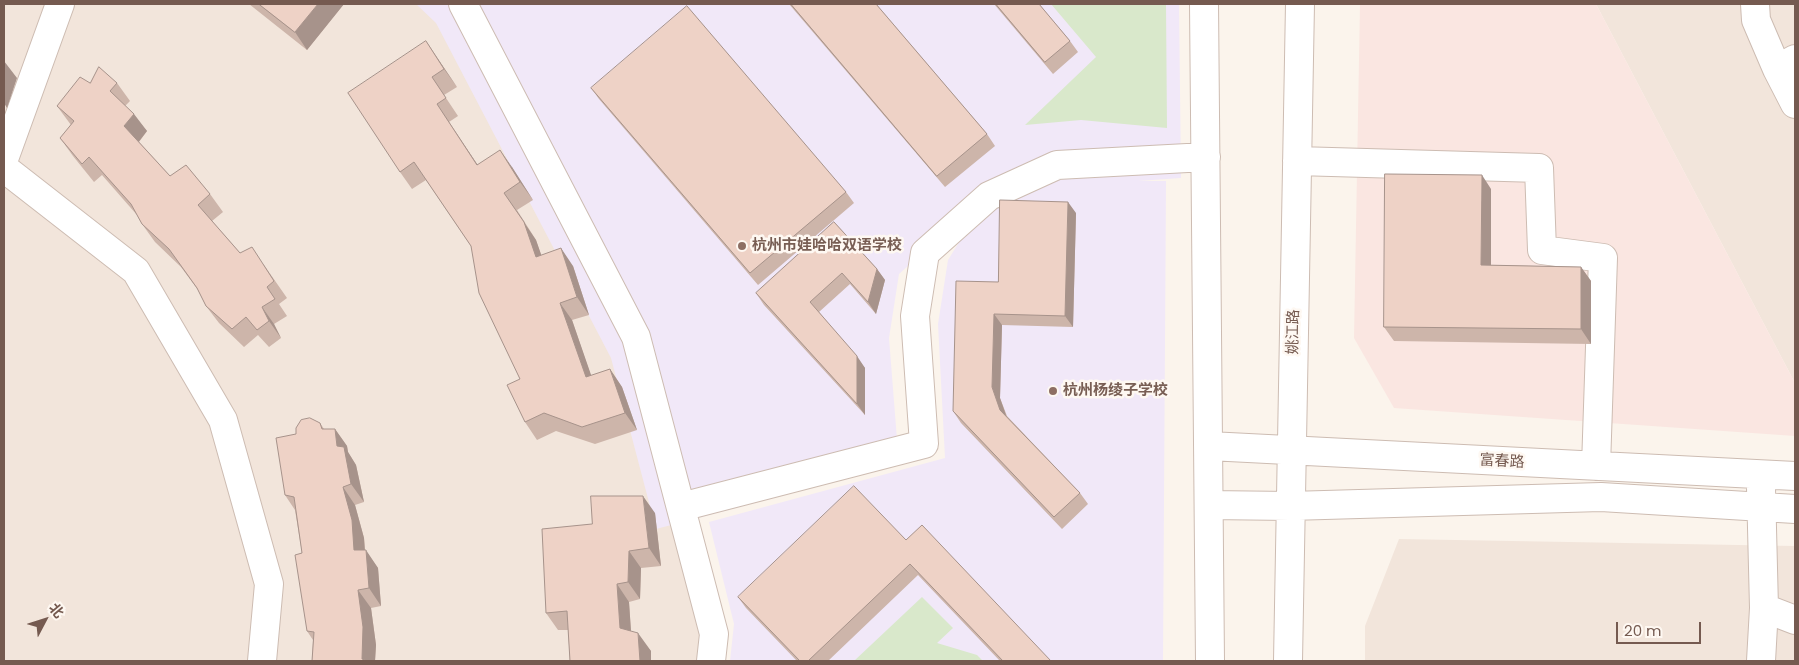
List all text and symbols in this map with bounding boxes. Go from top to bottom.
place label: 杭州市娃哈哈双语学校 [752,237,902,255]
marker: 杭州市娃哈哈双语学校 [736,240,748,252]
street label: 姚江路 [1285,309,1303,355]
place label: 杭州杨绫子学校 [1063,382,1168,400]
marker: 杭州杨绫子学校 [1047,385,1059,397]
street label: 富春路 [1479,452,1525,472]
north arrow [20,595,70,645]
text: 北 [44,599,69,622]
scale bar [1619,612,1704,644]
text: 20 m [1624,620,1662,641]

